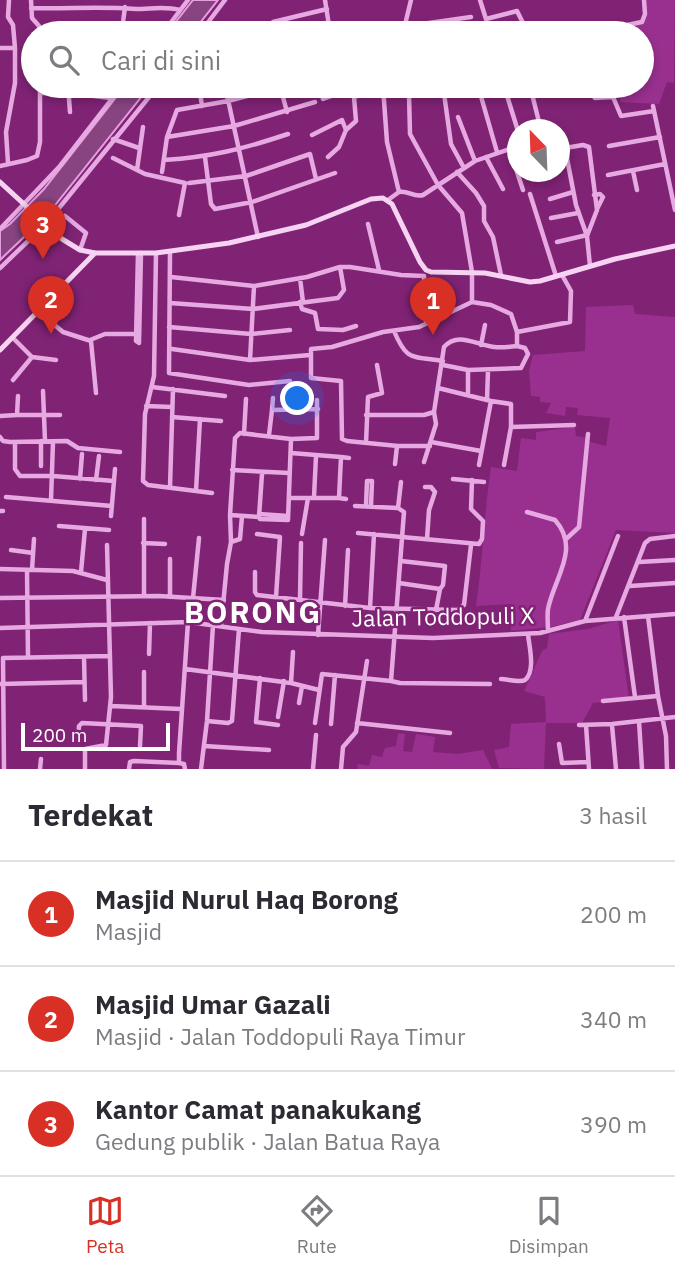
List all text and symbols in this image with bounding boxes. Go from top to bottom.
search box [21,21,654,98]
icon: search [45,41,83,79]
text: Cari di sini [101,43,221,77]
north arrow [507,119,570,182]
pin: 3 [20,201,66,259]
pin: 2 [28,276,74,334]
pin: 1 [410,277,456,335]
your location [280,381,314,415]
district label: BORONG [184,592,322,631]
street label: Jalan Toddopuli X [351,599,535,633]
scale bar [21,720,170,752]
text: 200 m [32,723,87,747]
text: Terdekat [28,795,153,834]
text: 3 hasil [579,800,647,830]
text: Masjid Nurul Haq Borong [95,882,398,916]
text: 1 [44,899,58,929]
text: 200 m [580,899,647,929]
text: Masjid [95,916,162,946]
text: Masjid Umar Gazali [95,987,331,1021]
text: 2 [44,1004,58,1034]
text: 340 m [580,1004,647,1034]
text: Masjid · Jalan Toddopuli Raya Timur [95,1021,465,1051]
text: Kantor Camat panakukang [95,1092,421,1126]
text: 3 [44,1109,58,1139]
text: 390 m [580,1109,647,1139]
text: Gedung publik · Jalan Batua Raya [95,1126,440,1156]
tab: Peta [86,1192,124,1258]
tab: Rute [297,1192,337,1258]
tab: Disimpan [509,1192,589,1258]

